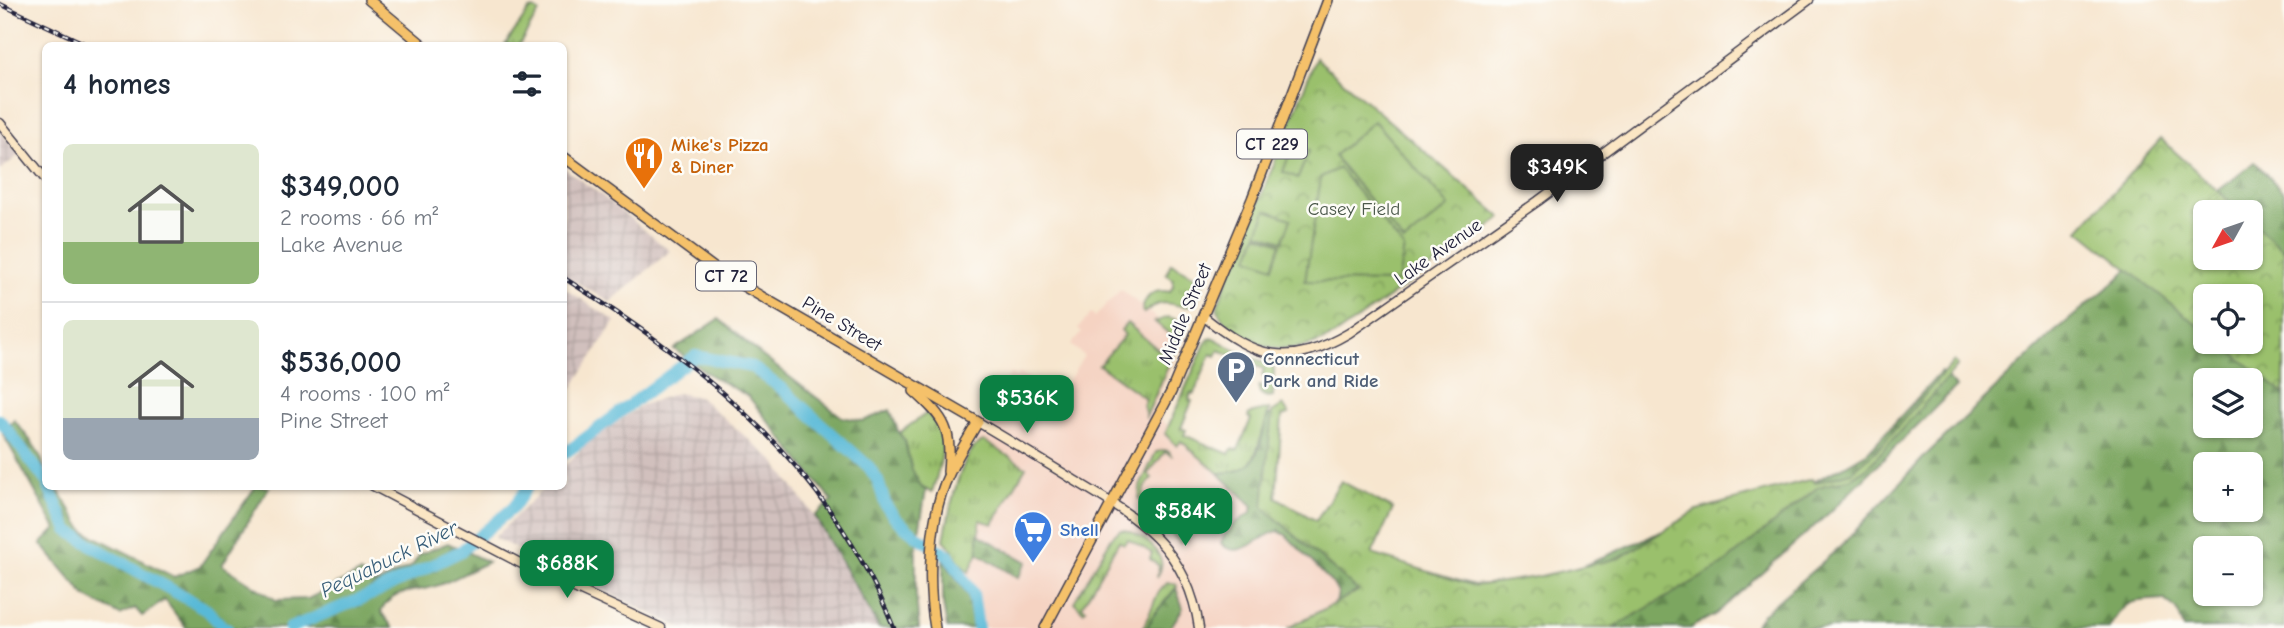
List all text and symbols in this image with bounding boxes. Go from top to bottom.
icon: filters [508,65,546,103]
text: 4 homes [63,67,170,102]
road number: CT 229 [1237,130,1307,159]
place label: Mike's Pizza & Diner [671,134,769,178]
restaurant icon: Mike's Pizza & Diner [623,135,665,190]
pin: $349K [1508,144,1606,204]
text: $349K [1527,153,1587,180]
text: $349,000 [280,169,400,204]
icon: home [119,172,203,256]
park label: Casey Field [1308,198,1400,220]
north arrow [2193,200,2263,270]
map controls [2193,200,2263,606]
text: 2 rooms · 66 m² [280,204,438,231]
street label: Lake Avenue [1390,214,1486,290]
text: Lake Avenue [280,231,403,258]
street label: Middle Street [1154,259,1216,368]
road number: CT 72 [696,262,756,290]
button: locate [2193,284,2263,354]
street label: Pine Street [798,292,886,357]
text: $536,000 [280,345,402,380]
icon: home [119,348,203,432]
place label: Connecticut Park and Ride [1263,348,1378,392]
parking icon: Connecticut Park and Ride [1215,349,1257,404]
button: layers [2193,368,2263,438]
pin: $536K [978,376,1076,435]
text: 4 rooms · 100 m² [280,380,449,407]
text: $536K [996,384,1058,411]
text: Pine Street [280,407,388,434]
button: + [2193,452,2263,522]
pin: $584K [1136,489,1234,548]
text: $584K [1154,497,1216,524]
supermarket icon: Shell [1012,509,1054,564]
water label: Pequabuck River [317,515,463,603]
place label: Shell [1060,519,1099,541]
button: − [2193,536,2263,606]
pin: $688K [518,540,616,600]
text: $688K [536,549,598,576]

